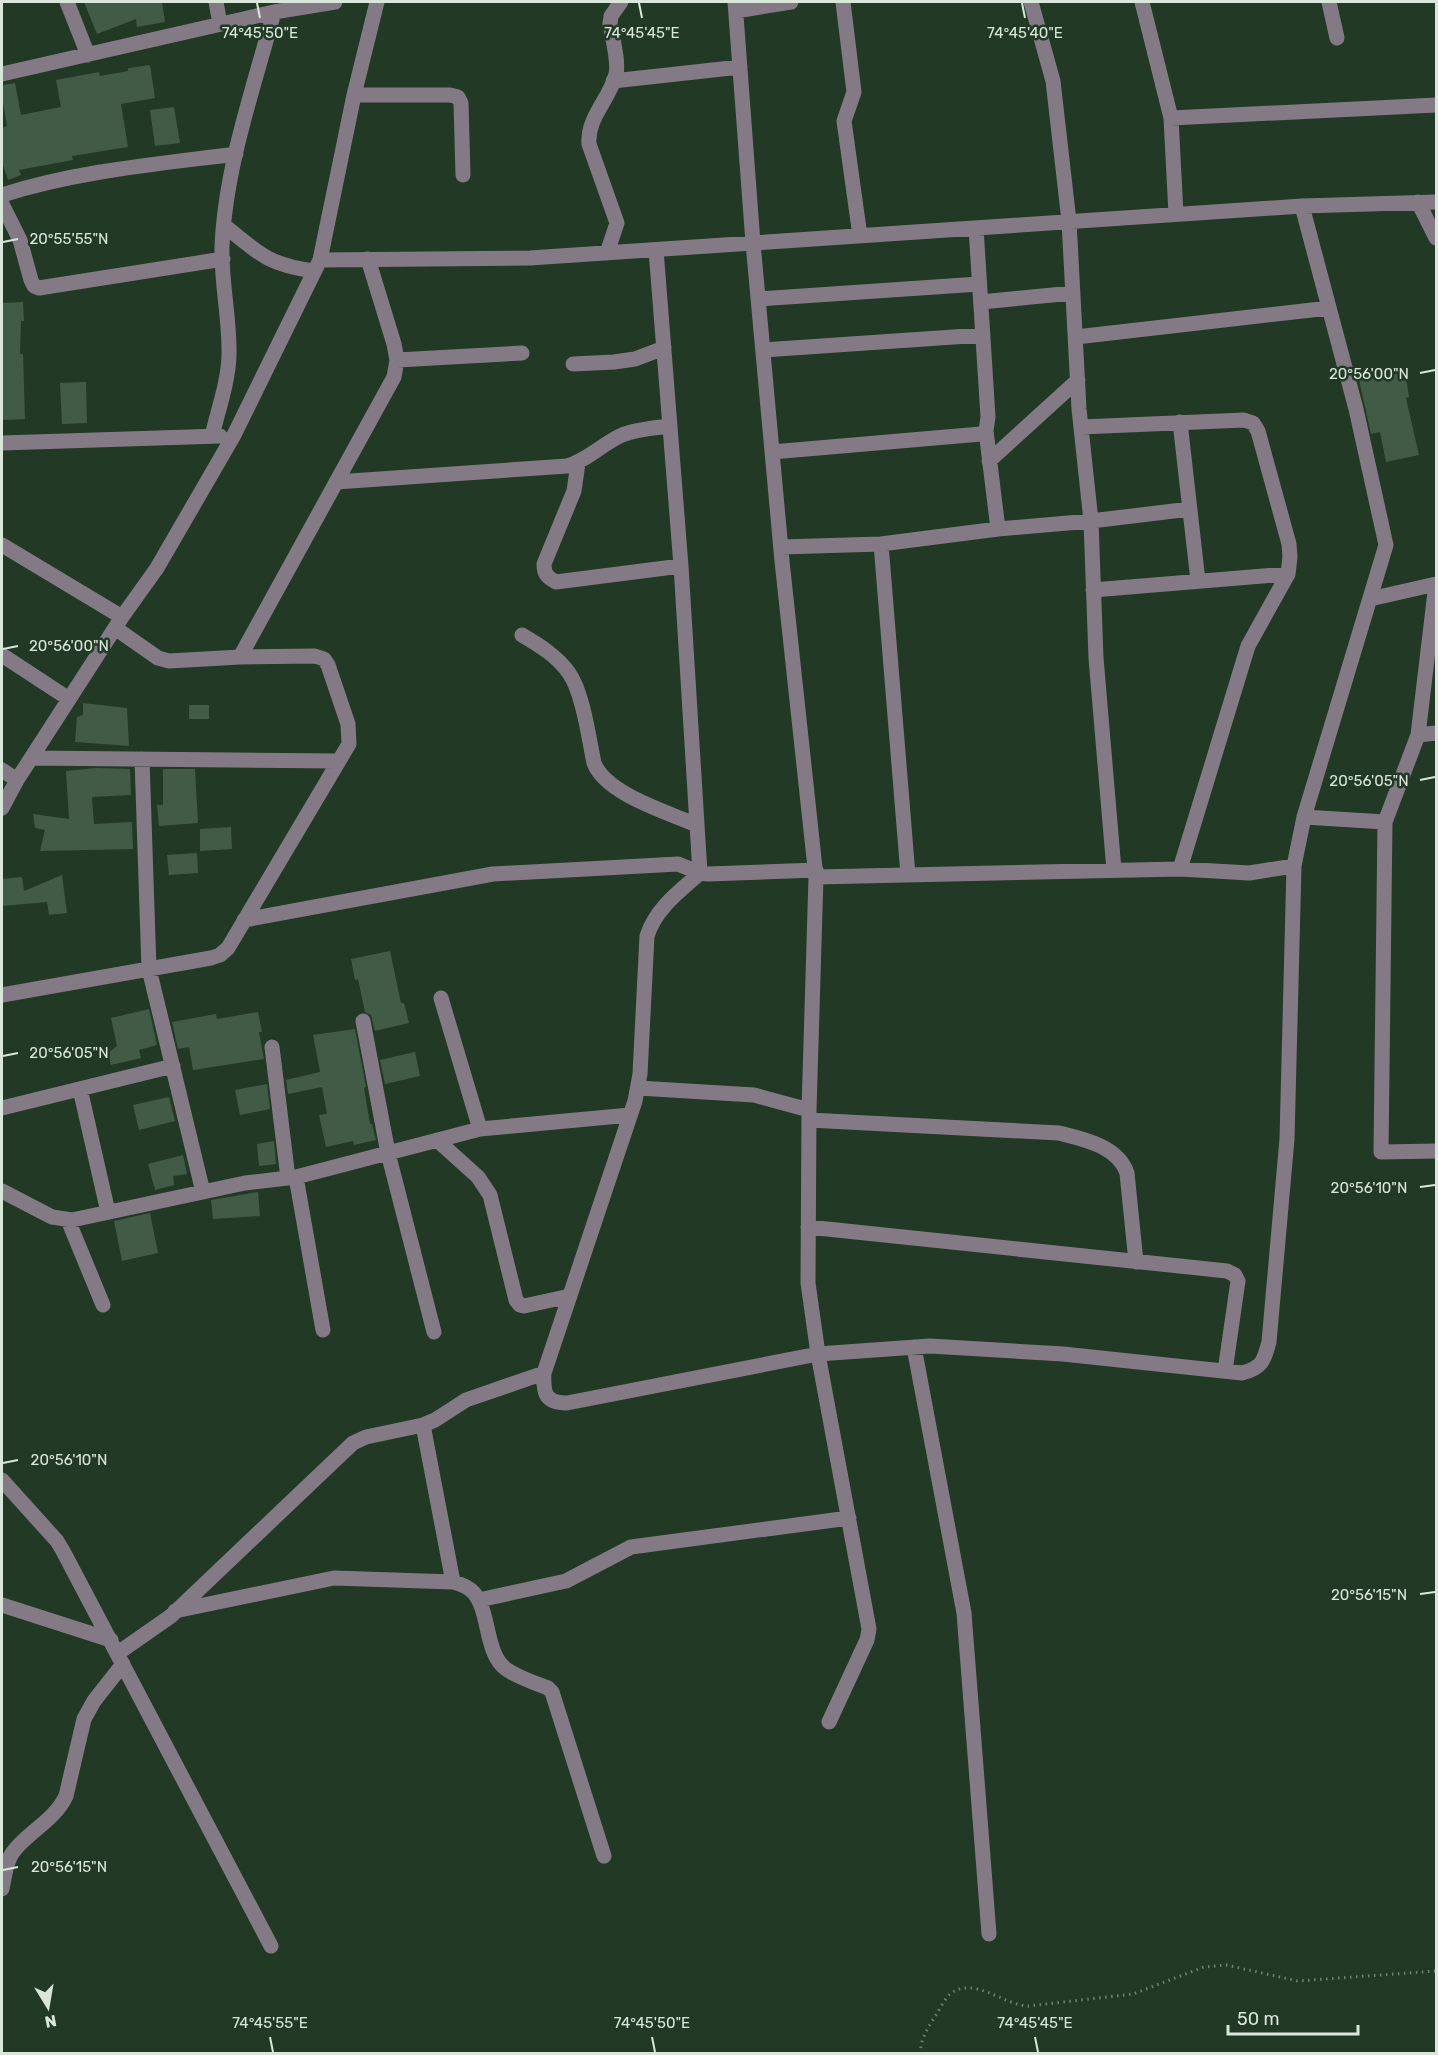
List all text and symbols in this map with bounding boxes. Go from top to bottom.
text: 74°45'50"E [222,24,298,42]
text: 74°45'45"E [604,24,680,42]
text: 74°45'40"E [987,24,1063,42]
text: 20°55'55"N [29,230,109,248]
text: 20°56'00"N [1329,365,1409,383]
text: 20°56'00"N [29,637,109,655]
text: 20°56'05"N [1329,772,1409,790]
text: 20°56'05"N [29,1044,109,1062]
text: 20°56'10"N [1331,1179,1407,1197]
text: 20°56'10"N [31,1451,107,1469]
text: 20°56'15"N [1331,1586,1407,1604]
text: 20°56'15"N [31,1858,107,1876]
north arrow [18,1977,78,2037]
scale bar [1228,1998,1358,2036]
text: 50 m [1237,2008,1280,2030]
text: N [43,2011,58,2032]
text: 74°45'55"E [232,2014,308,2032]
text: 74°45'50"E [614,2014,690,2032]
text: 74°45'45"E [997,2014,1073,2032]

